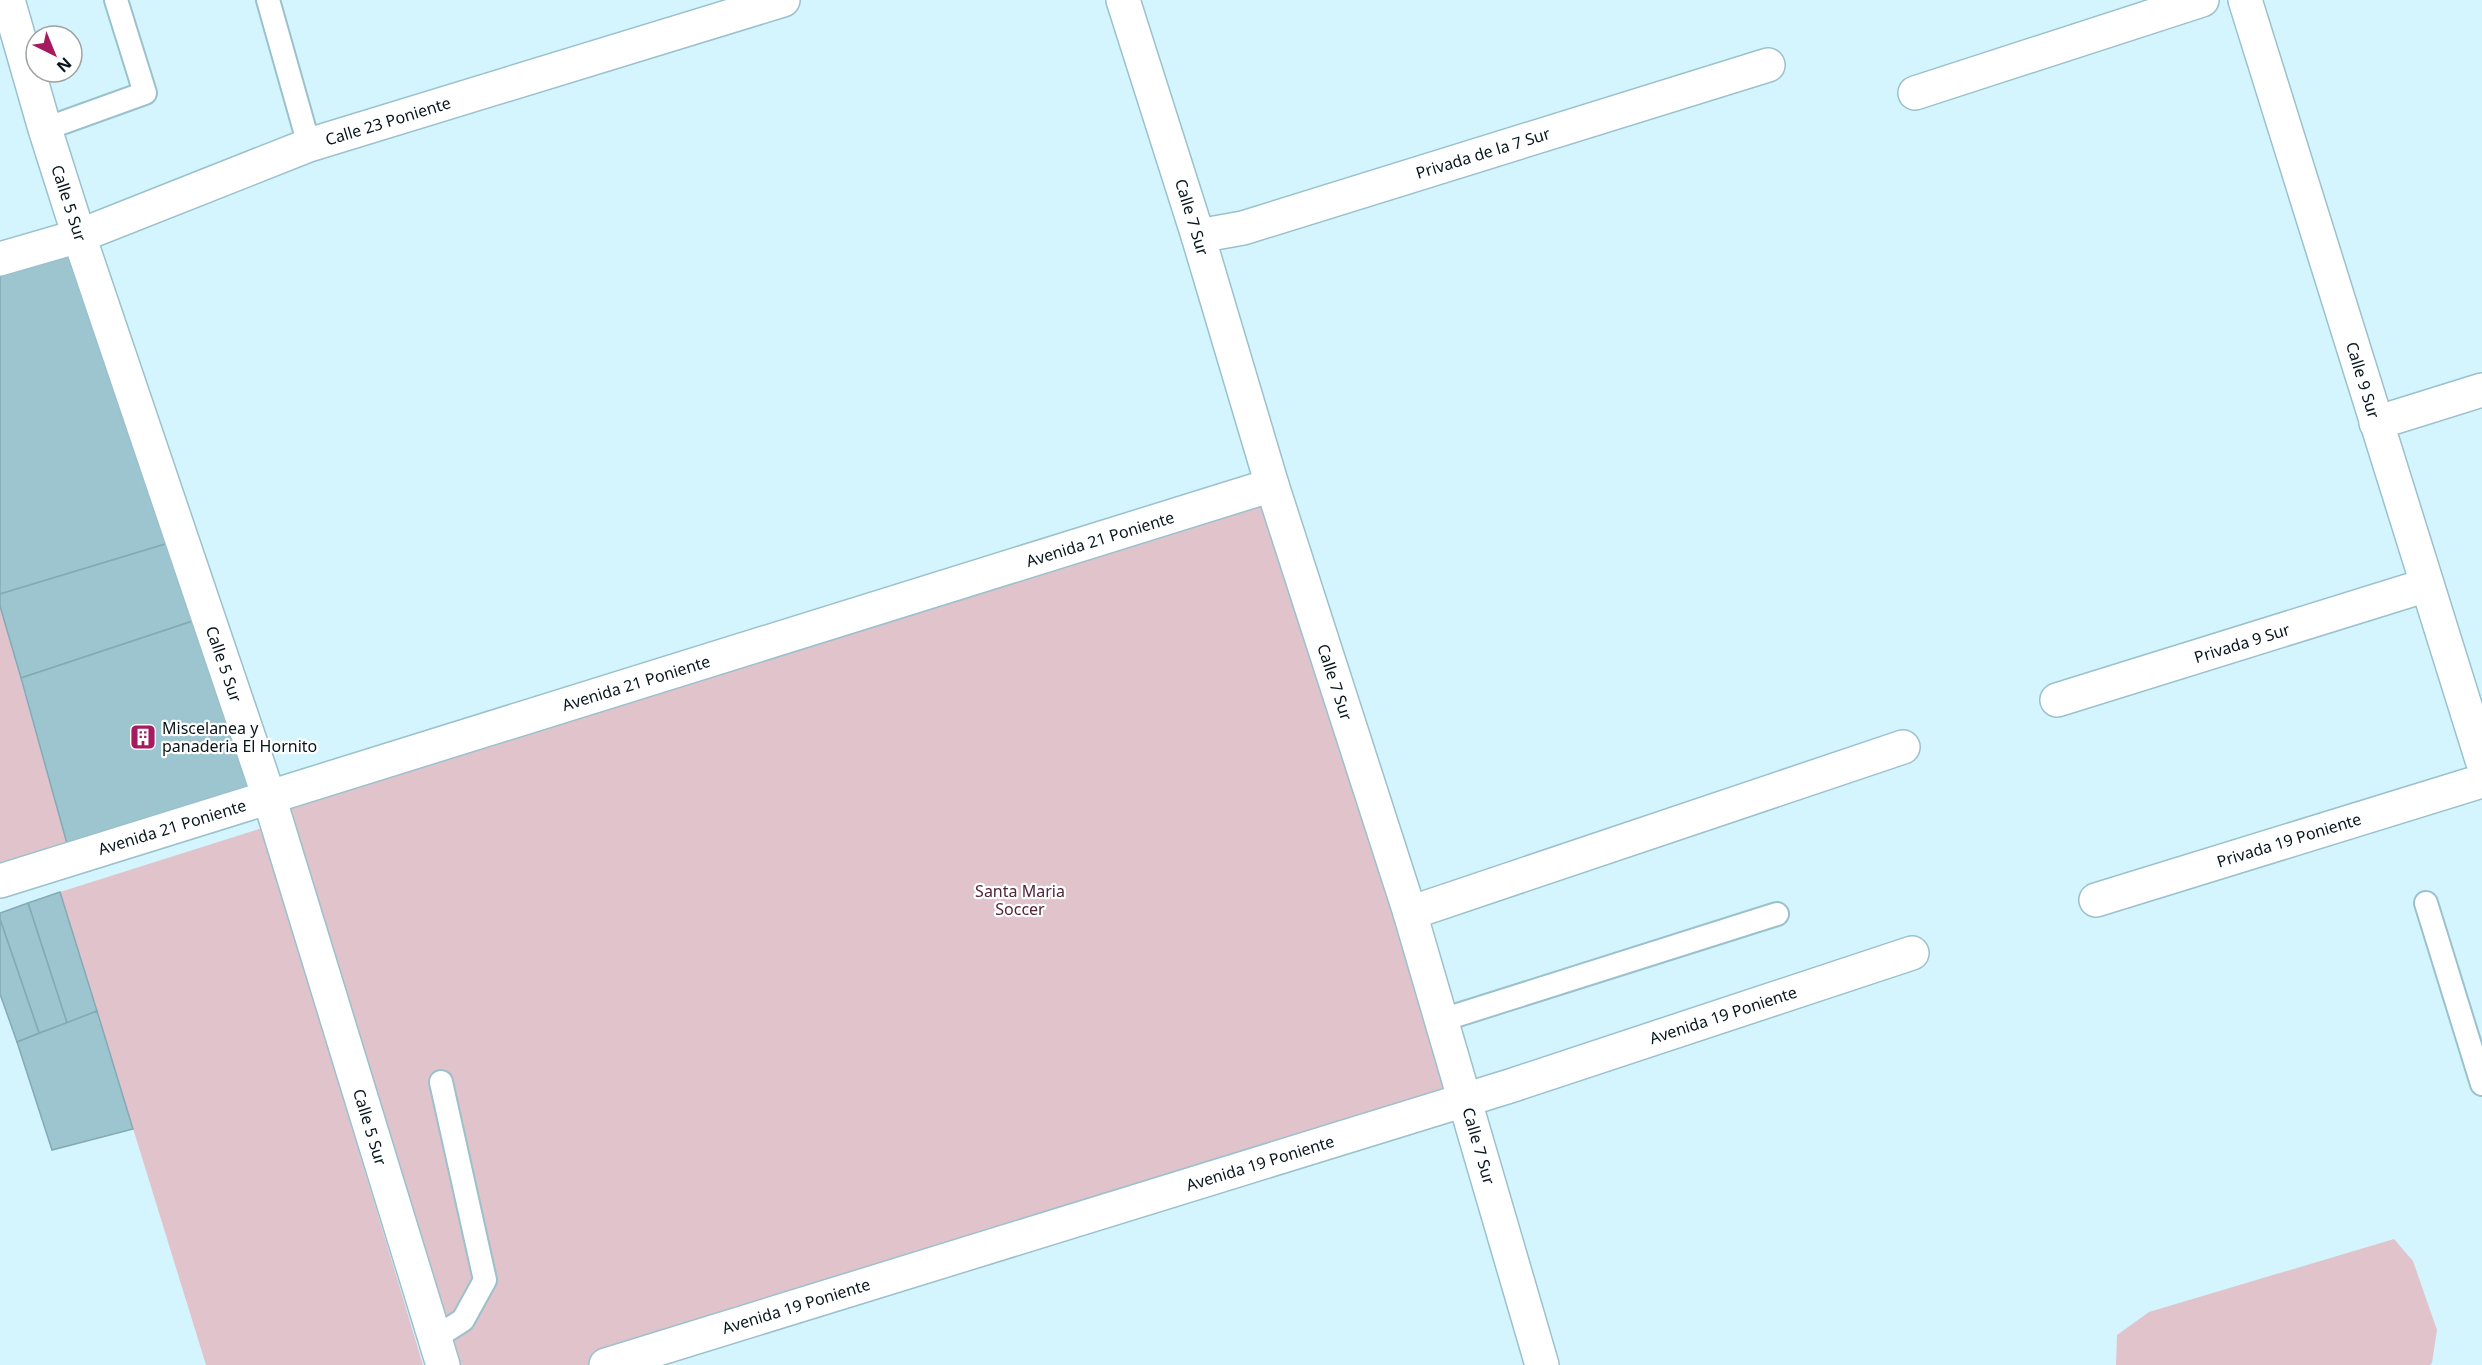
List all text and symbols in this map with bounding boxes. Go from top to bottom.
north arrow [24,24,84,84]
text: N [52,52,76,77]
street label: Calle 23 Poniente [323,91,453,151]
street label: Privada de la 7 Sur [1413,122,1553,184]
street label: Calle 5 Sur [46,162,92,244]
street label: Calle 7 Sur [1170,176,1214,258]
street label: Calle 9 Sur [2341,339,2385,421]
street label: Avenida 21 Poniente [1023,506,1177,572]
street label: Privada 9 Sur [2191,618,2293,668]
street label: Calle 5 Sur [201,623,247,705]
street label: Calle 7 Sur [1312,641,1358,723]
street label: Avenida 21 Poniente [559,650,713,716]
place label: Miscelanea y panaderia El Hornito [162,717,317,757]
building icon: Miscelanea y panaderia El Hornito [128,722,158,752]
street label: Avenida 21 Poniente [95,794,249,860]
street label: Privada 19 Poniente [2214,808,2364,872]
park label: Santa Maria Soccer [975,880,1065,920]
street label: Avenida 19 Poniente [1646,981,1800,1049]
street label: Calle 5 Sur [348,1086,392,1168]
street label: Calle 7 Sur [1458,1105,1501,1187]
street label: Avenida 19 Poniente [1183,1130,1337,1196]
street label: Avenida 19 Poniente [719,1273,873,1339]

